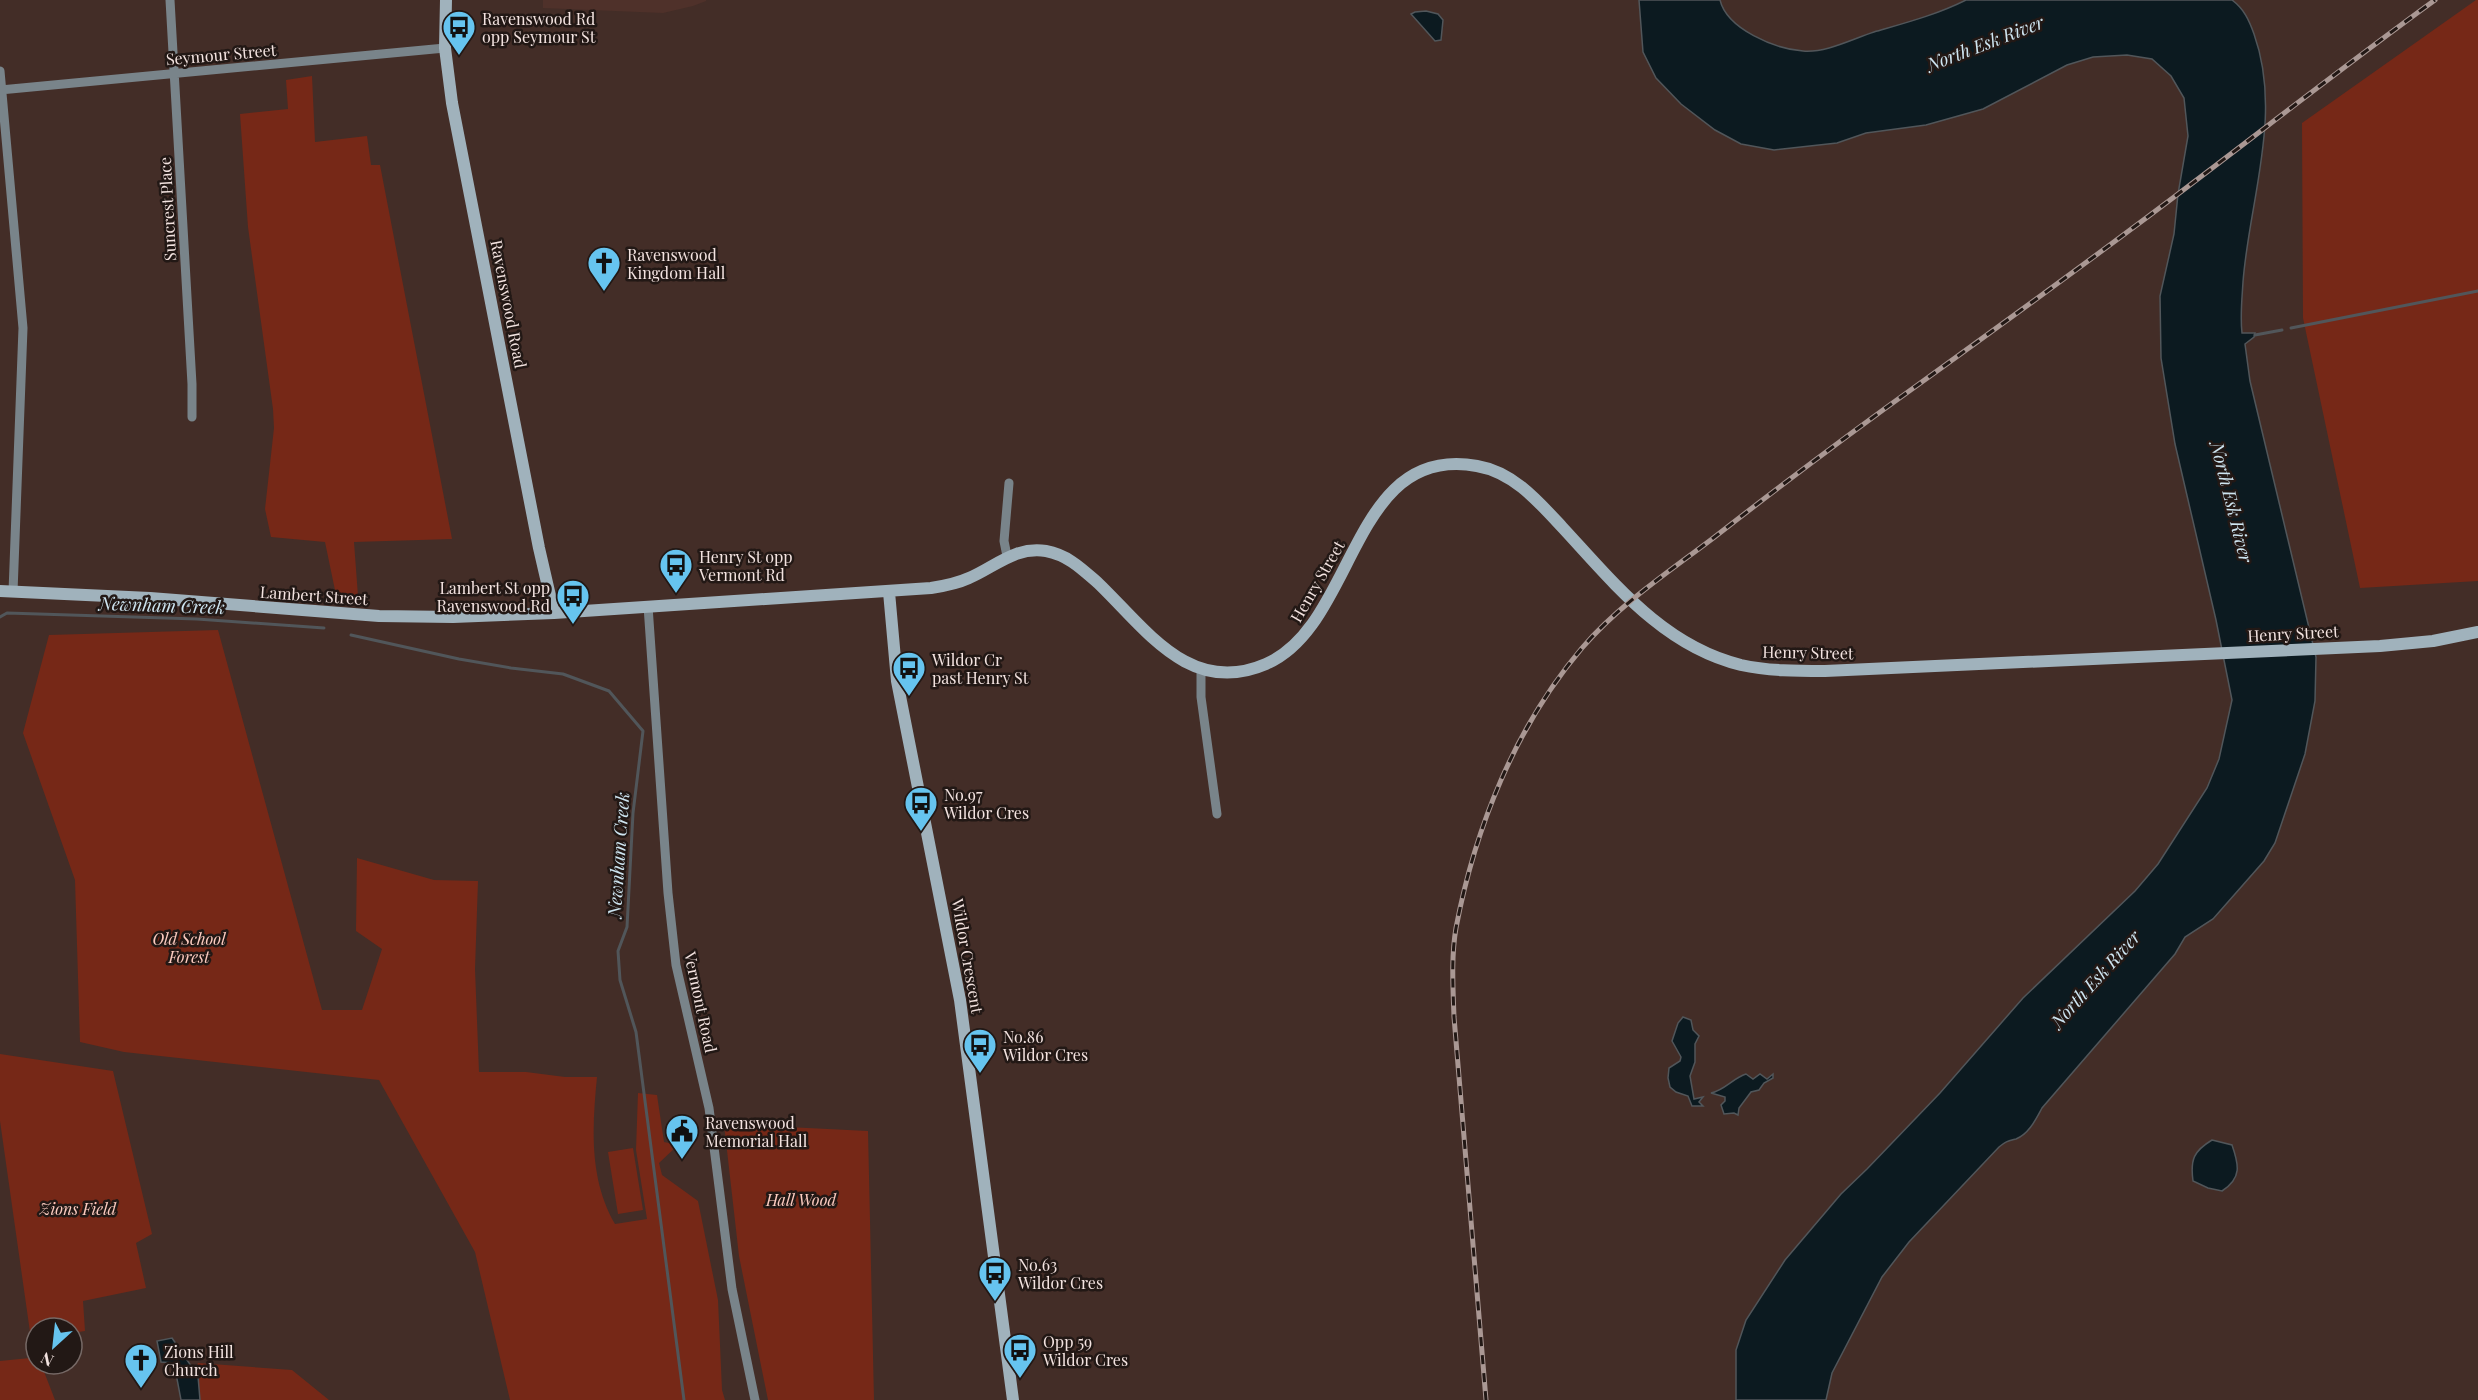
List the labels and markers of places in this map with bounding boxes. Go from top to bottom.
place label: Ravenswood Rd opp Seymour St [482,8,596,47]
bus stop icon: Ravenswood Rd opp Seymour St [441,9,477,56]
place label: Ravenswood Kingdom Hall [627,244,726,283]
church icon: Ravenswood Kingdom Hall [586,245,622,292]
place label: Henry St opp Vermont Rd [698,546,793,585]
bus stop icon: Henry St opp Vermont Rd [658,547,694,594]
place label: Lambert St opp Ravenswood Rd [437,577,550,616]
bus stop icon: Lambert St opp Ravenswood Rd [555,578,591,625]
place label: Wildor Cr past Henry St [931,649,1029,688]
bus stop icon: Wildor Cr past Henry St [891,650,927,697]
place label: No.97 Wildor Cres [943,784,1029,823]
bus stop icon: No.97 Wildor Cres [903,785,939,832]
place label: No.86 Wildor Cres [1002,1026,1088,1065]
bus stop icon: No.86 Wildor Cres [962,1027,998,1074]
place label: Ravenswood Memorial Hall [705,1112,808,1151]
public building icon: Ravenswood Memorial Hall [664,1113,700,1160]
place label: No.63 Wildor Cres [1017,1254,1103,1293]
bus stop icon: No.63 Wildor Cres [977,1255,1013,1302]
place label: Opp 59 Wildor Cres [1042,1331,1128,1370]
bus stop icon: Opp 59 Wildor Cres [1002,1332,1038,1379]
place label: Zions Hill Church [164,1341,234,1380]
church icon: Zions Hill Church [123,1342,159,1389]

